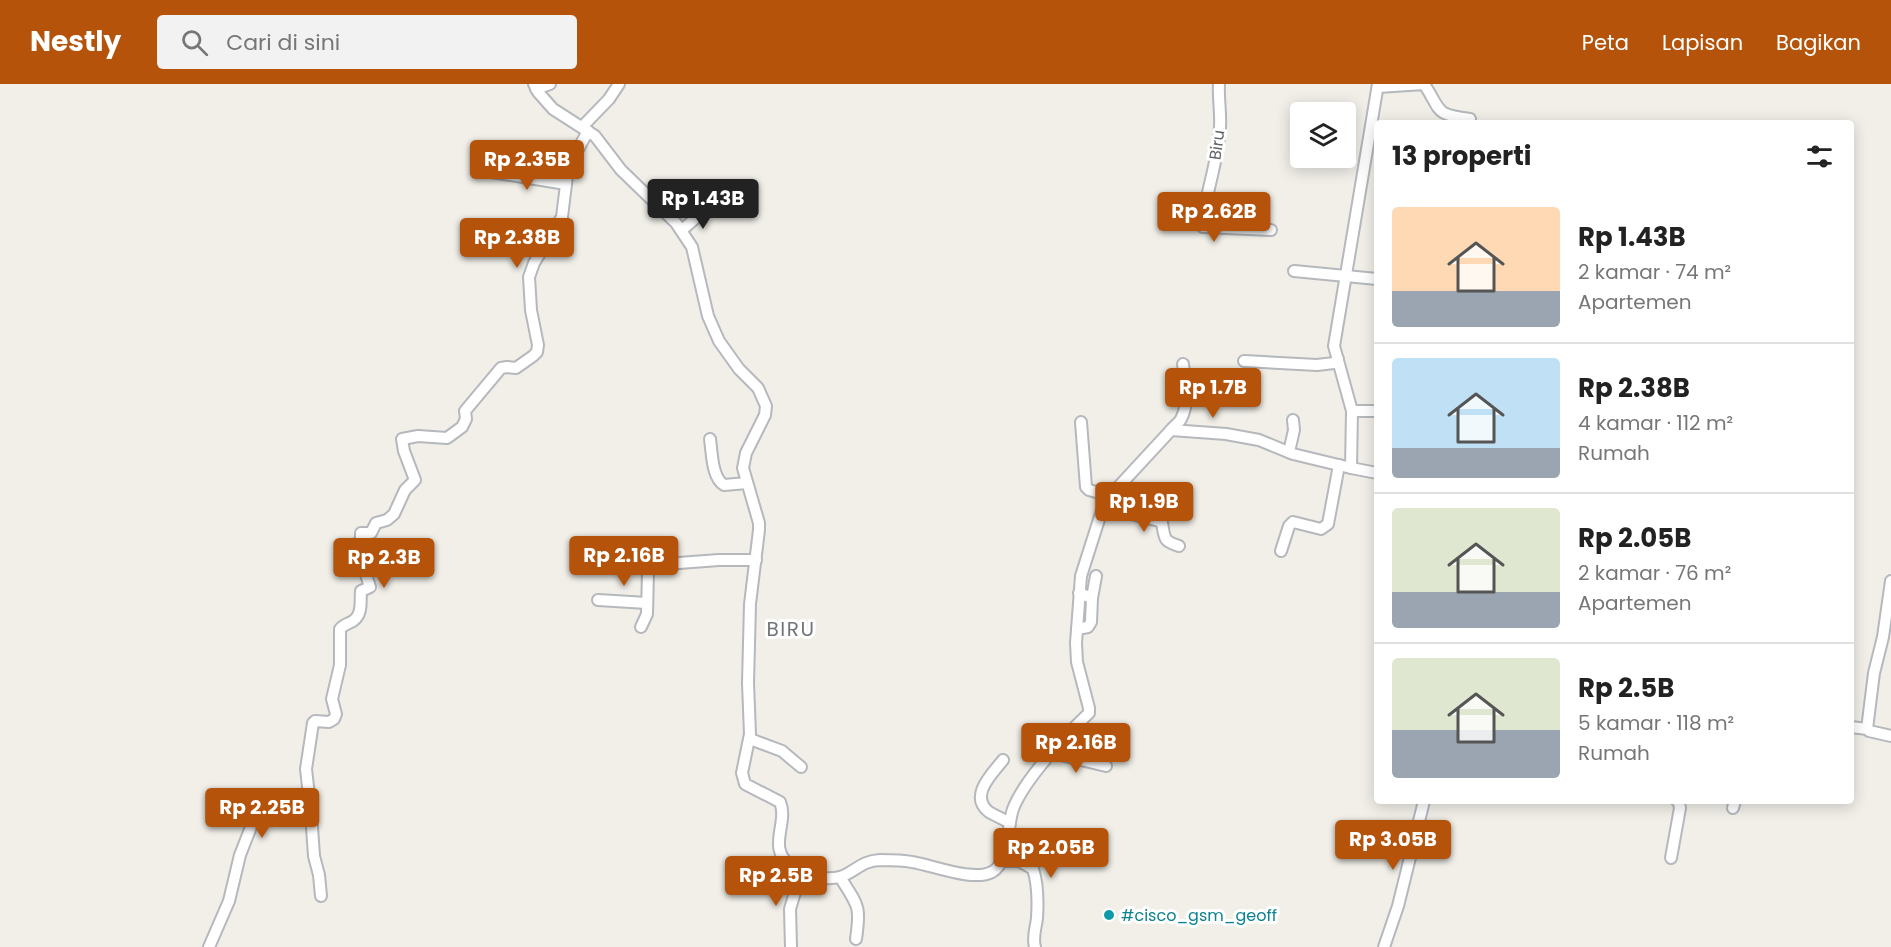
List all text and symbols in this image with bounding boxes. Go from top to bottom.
search box [157,15,577,69]
text: Nestly [30,22,121,61]
icon: search [178,26,211,59]
text: Cari di sini [226,27,340,58]
text: Peta [1582,28,1629,57]
text: Lapisan [1662,28,1743,57]
text: Bagikan [1776,28,1861,57]
map controls [1290,102,1356,168]
button: layers [1290,102,1356,168]
street label: Biru [1204,129,1230,161]
text: 13 properti [1392,138,1531,174]
pin: Rp 2.35B [465,140,589,191]
icon: filters [1803,140,1836,173]
text: Rp 2.35B [484,145,570,173]
pin: Rp 1.43B [641,179,765,230]
text: Rp 1.43B [662,184,744,212]
pin: Rp 2.62B [1152,192,1276,243]
text: Rp 2.62B [1171,197,1257,225]
pin: Rp 2.38B [455,218,579,269]
text: Rp 1.43B [1578,219,1686,255]
text: Rp 2.38B [474,223,560,251]
icon: home [1440,231,1512,303]
text: 2 kamar · 74 m² [1578,258,1731,286]
text: Apartemen [1578,288,1691,316]
pin: Rp 1.7B [1158,368,1268,419]
text: Rp 2.38B [1578,370,1690,406]
text: Rp 1.7B [1179,373,1247,401]
icon: home [1440,382,1512,454]
text: 4 kamar · 112 m² [1578,409,1733,437]
text: Rumah [1578,439,1650,467]
pin: Rp 1.9B [1089,482,1199,533]
text: Rp 1.9B [1109,487,1179,515]
text: Rp 2.05B [1578,520,1691,556]
icon: home [1440,532,1512,604]
pin: Rp 2.16B [562,536,686,587]
pin: Rp 2.3B [329,538,439,589]
text: Rp 2.16B [583,541,665,569]
text: Rp 2.3B [347,543,421,571]
text: 2 kamar · 76 m² [1578,559,1731,587]
text: Apartemen [1578,589,1691,617]
district label: BIRU [767,615,815,643]
text: Rp 2.5B [1578,670,1674,706]
icon: home [1440,682,1512,754]
text: 5 kamar · 118 m² [1578,709,1734,737]
pin: Rp 2.16B [1014,723,1138,774]
text: Rp 2.16B [1035,728,1117,756]
text: Rumah [1578,739,1650,767]
pin: Rp 2.25B [200,788,324,839]
text: Rp 2.25B [219,793,305,821]
pin: Rp 3.05B [1331,820,1455,871]
text: Rp 3.05B [1349,825,1437,853]
pin: Rp 2.05B [989,828,1113,879]
text: Rp 2.05B [1007,833,1095,861]
pin: Rp 2.5B [721,856,831,907]
text: Rp 2.5B [739,861,813,889]
place label: #cisco_gsm_geoff [1121,904,1277,927]
marker: #cisco_gsm_geoff [1102,908,1116,922]

